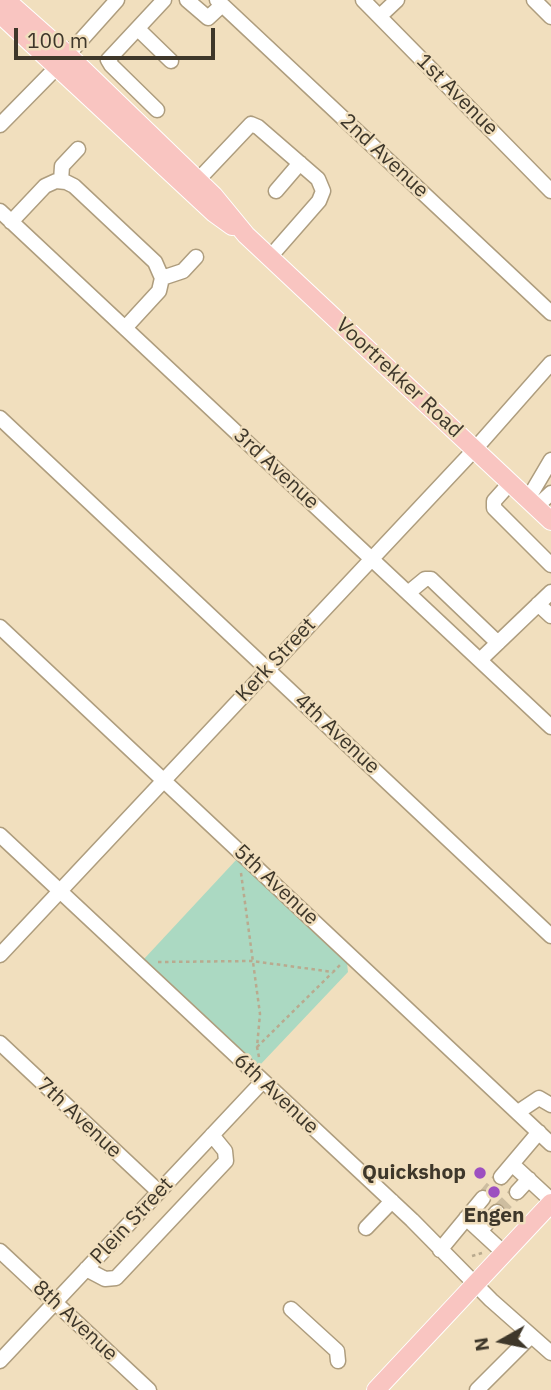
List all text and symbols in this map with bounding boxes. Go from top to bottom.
scale bar [18,14,219,58]
text: 100 m [27,26,88,54]
street label: 1st Avenue [411,49,503,141]
street label: 2nd Avenue [335,109,433,203]
street label: Voortrekker Road [330,313,468,443]
street label: 3rd Avenue [228,423,324,515]
street label: Kerk Street [231,613,321,707]
street label: 4th Avenue [289,688,385,780]
street label: 5th Avenue [228,839,324,931]
street label: 6th Avenue [228,1048,324,1140]
street label: 7th Avenue [31,1072,127,1164]
place label: Quickshop [362,1160,466,1186]
marker: Quickshop [472,1165,488,1181]
street label: Plein Street [85,1172,179,1270]
marker: Engen [486,1184,502,1200]
place label: Engen [463,1203,525,1229]
street label: 8th Avenue [27,1275,123,1367]
north arrow [467,1306,537,1376]
text: N [468,1336,494,1353]

